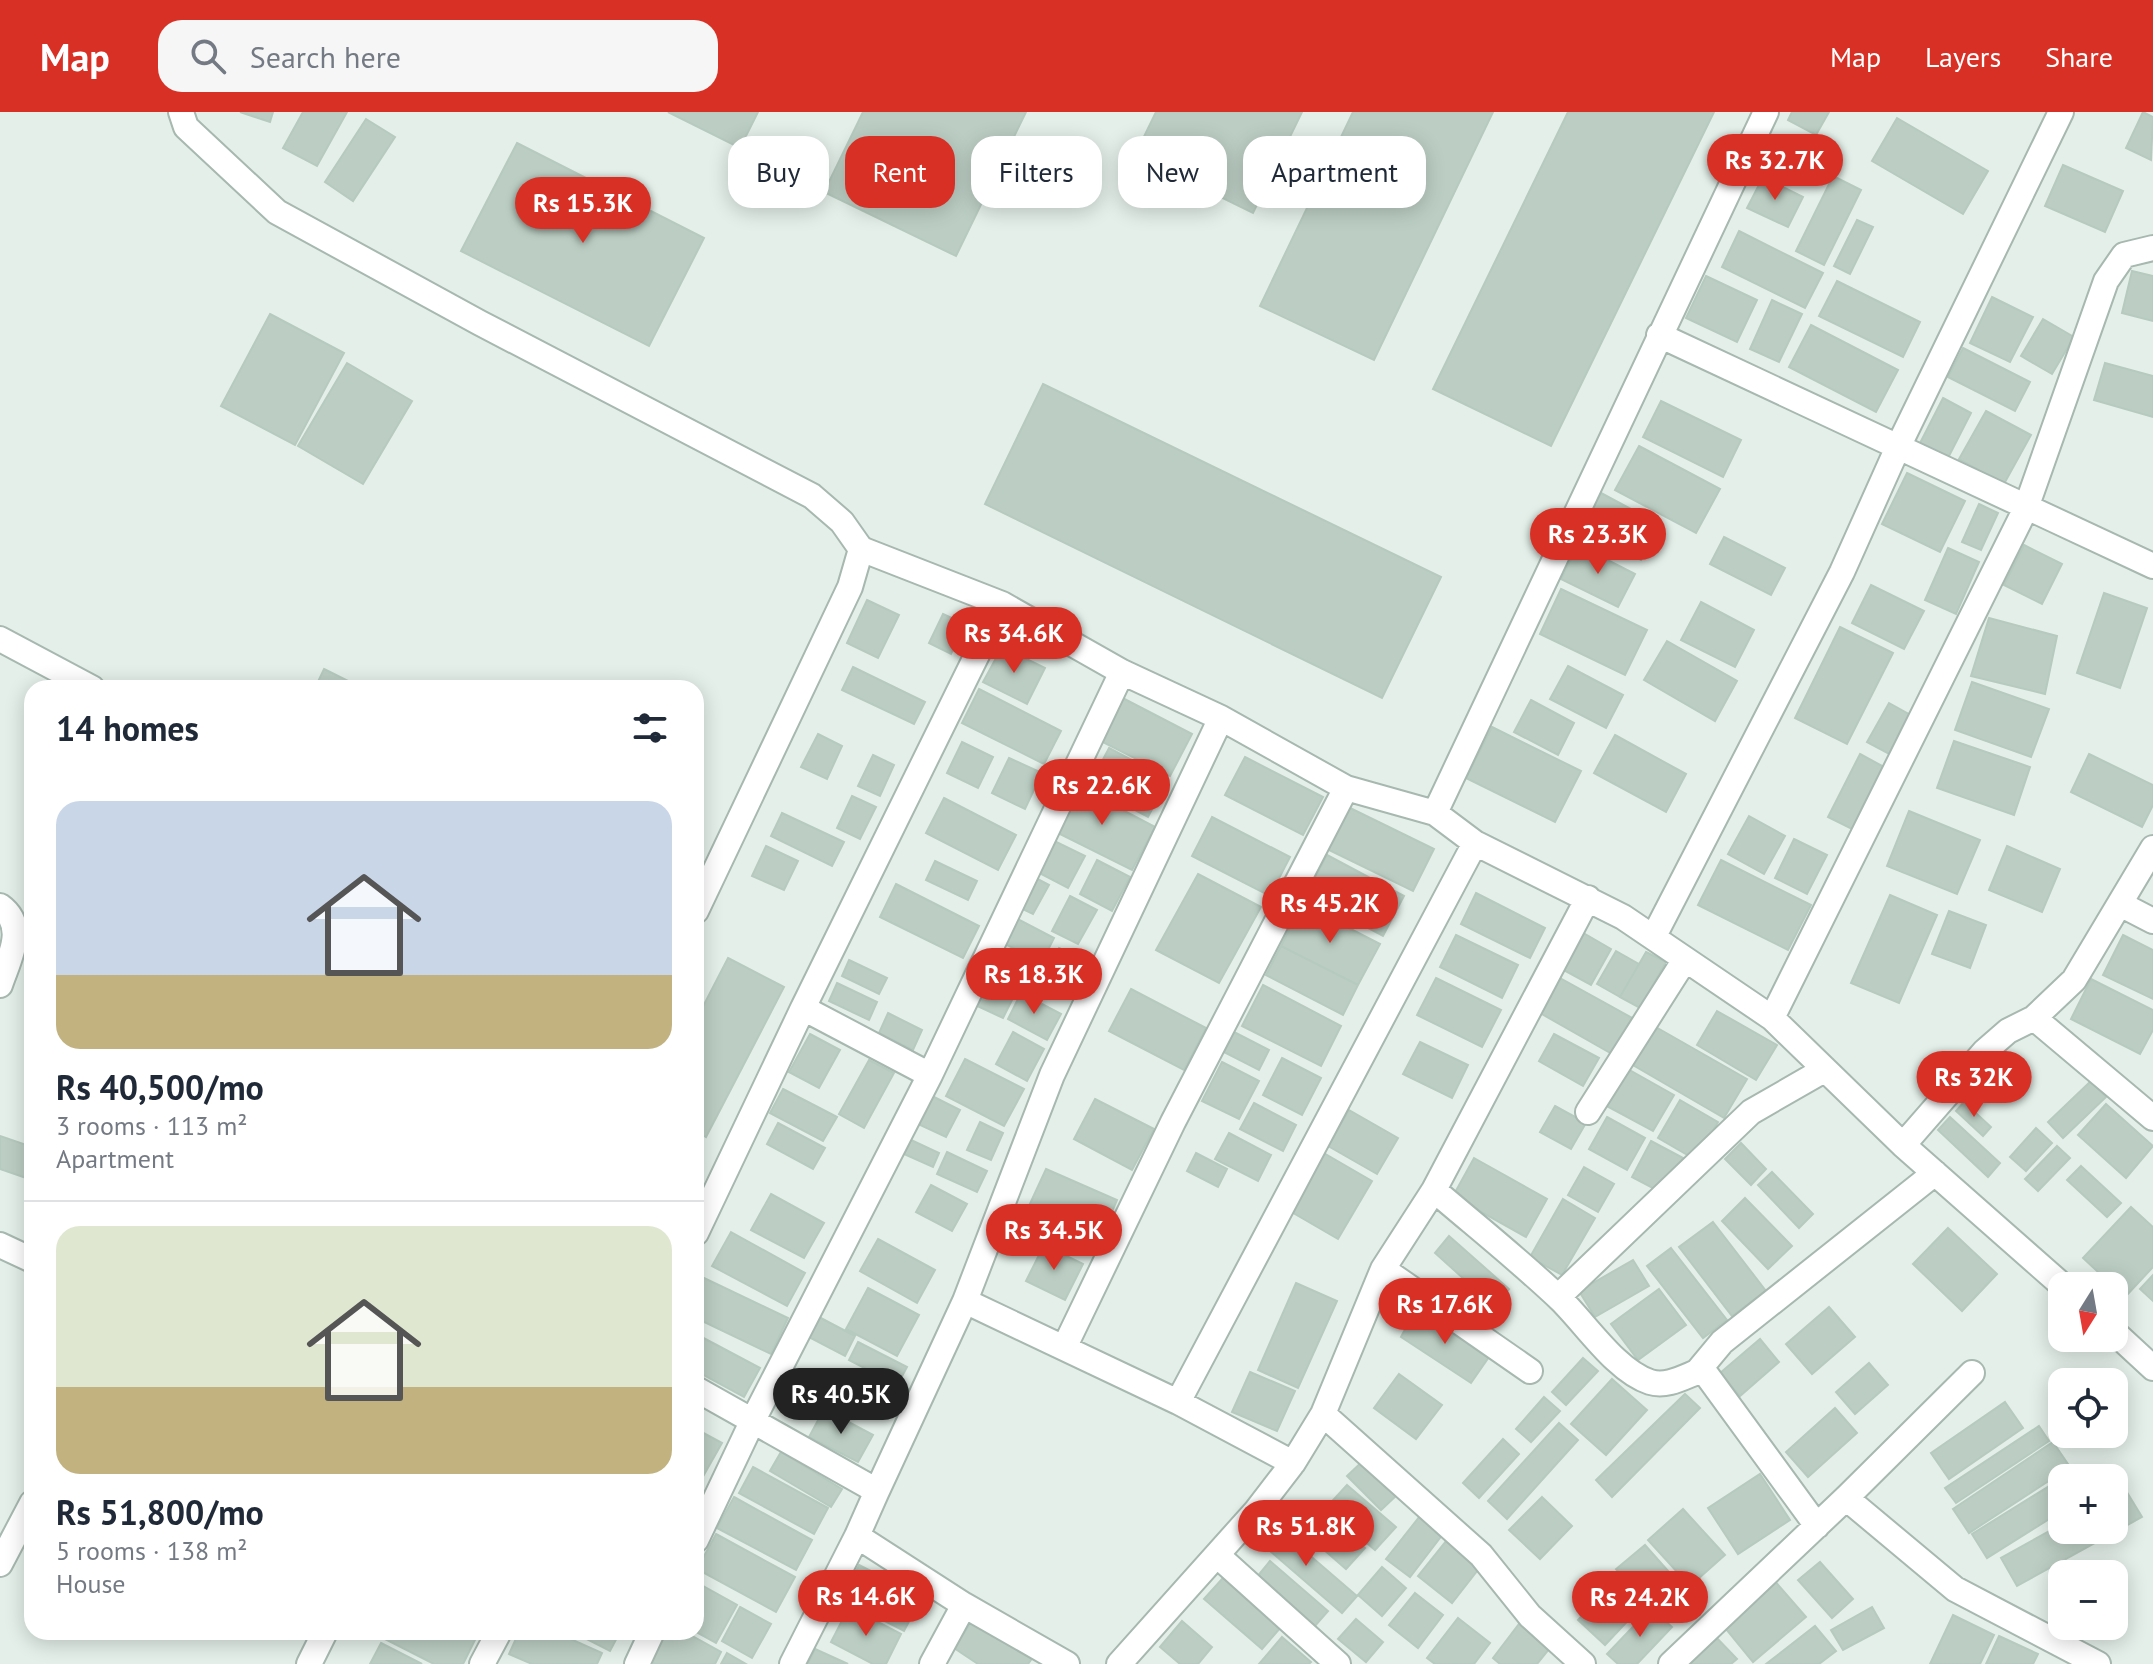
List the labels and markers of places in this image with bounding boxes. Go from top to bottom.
pin: Rs 32.7K [1692,134,1858,202]
pin: Rs 15.3K [500,177,666,245]
pin: Rs 23.3K [1515,508,1681,576]
pin: Rs 34.6K [931,607,1097,675]
pin: Rs 22.6K [1019,759,1185,827]
pin: Rs 45.2K [1247,877,1413,945]
pin: Rs 18.3K [951,948,1117,1016]
pin: Rs 32K [1909,1051,2039,1119]
pin: Rs 34.5K [971,1204,1137,1272]
pin: Rs 17.6K [1362,1278,1528,1346]
pin: Rs 40.5K [758,1368,924,1436]
pin: Rs 51.8K [1223,1500,1389,1568]
pin: Rs 14.6K [783,1570,949,1638]
pin: Rs 24.2K [1557,1571,1723,1639]

